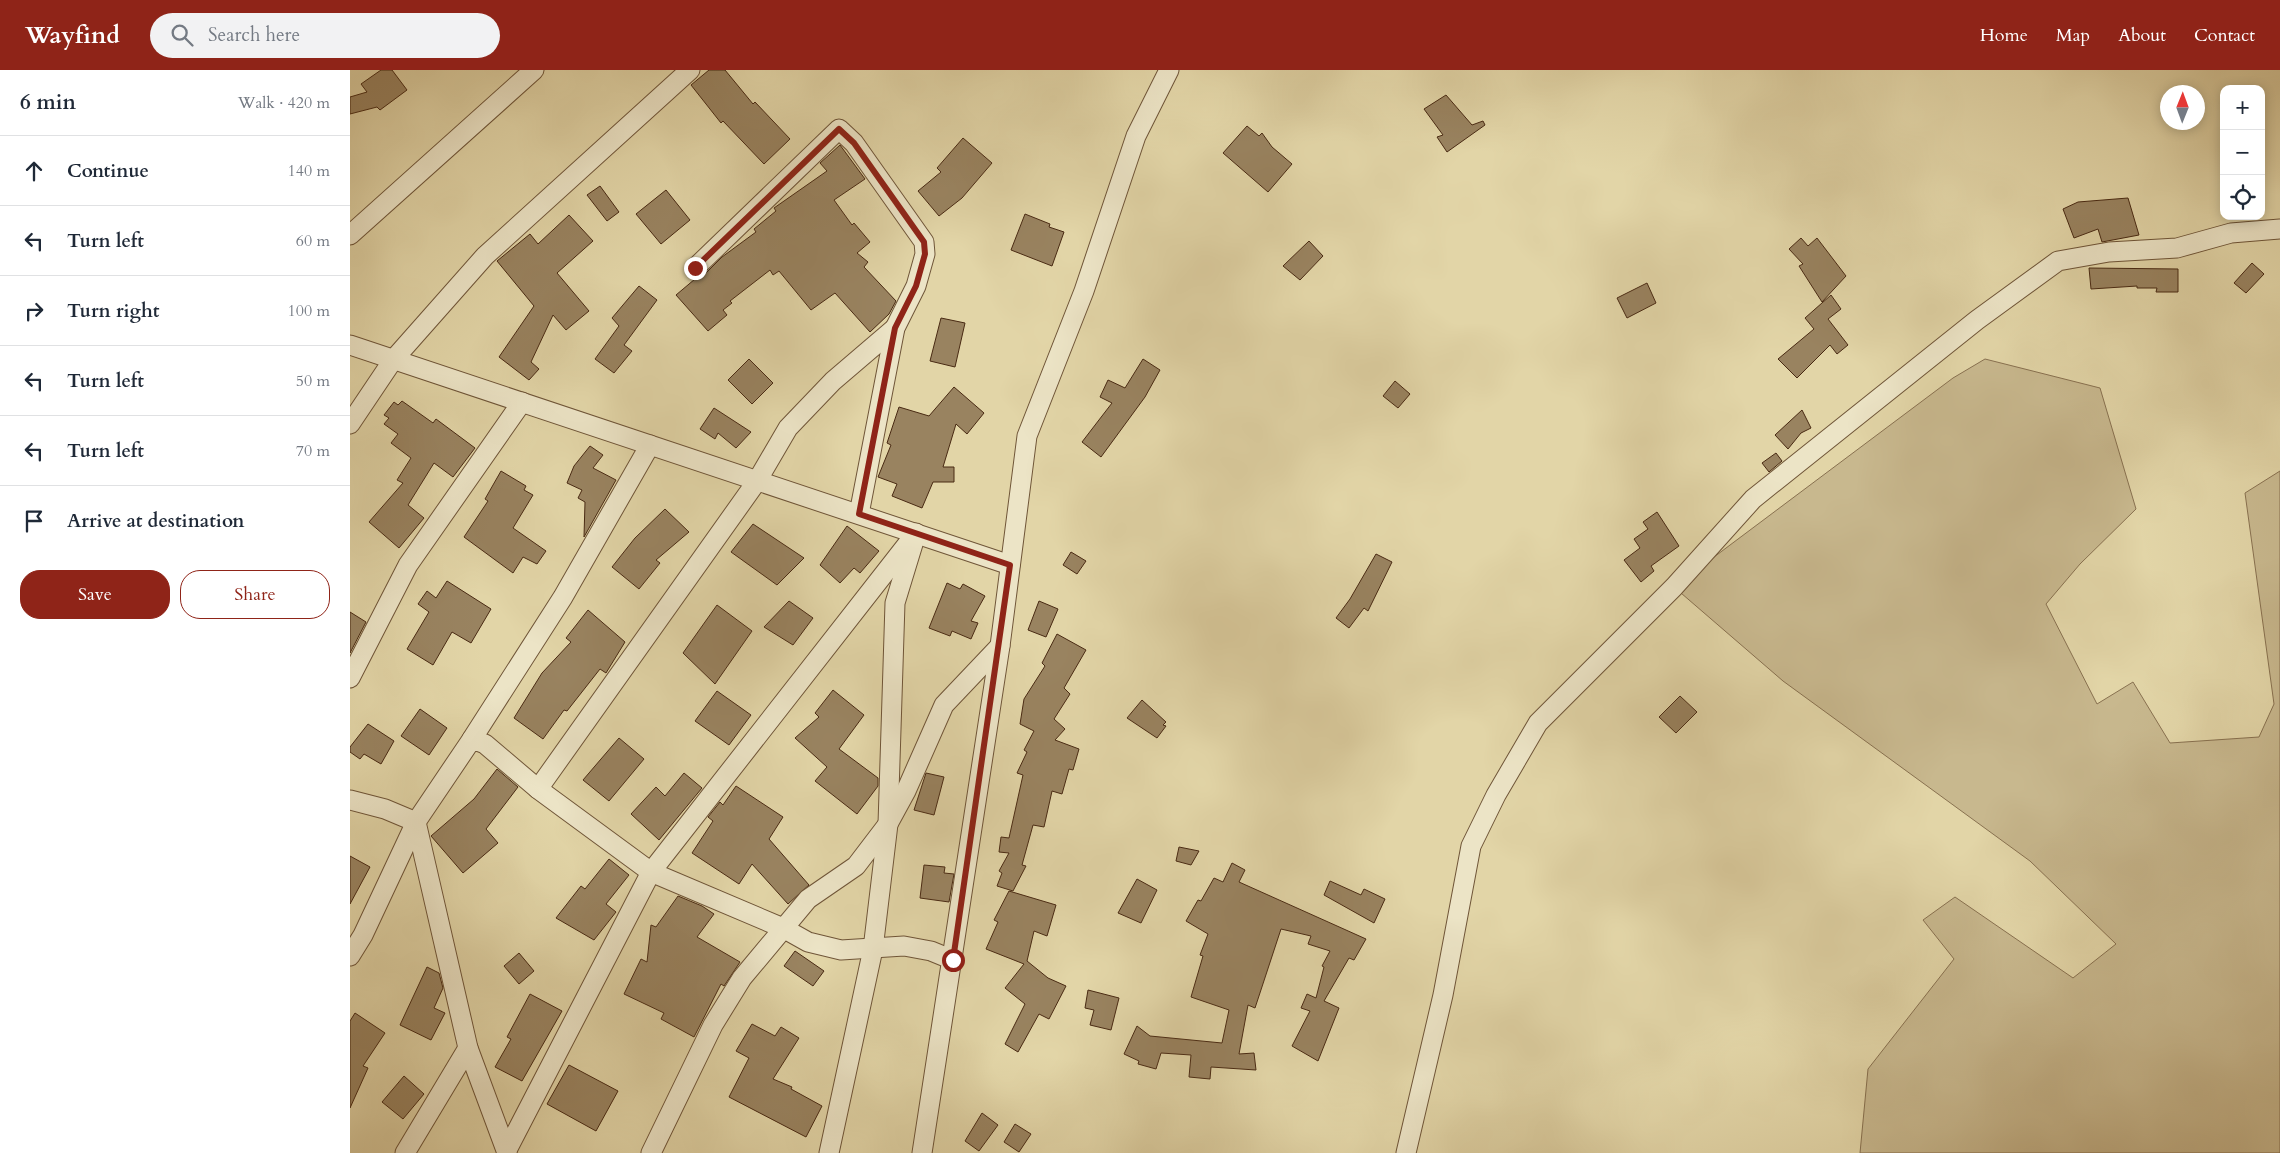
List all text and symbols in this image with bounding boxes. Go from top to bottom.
search box [150,13,500,58]
text: Wayfind [25,19,120,52]
icon: search [168,21,196,49]
text: Search here [208,22,300,48]
text: Home [1980,23,2028,48]
text: Map [2056,23,2090,48]
text: About [2118,23,2166,48]
text: Contact [2194,23,2255,48]
north arrow [2160,85,2205,130]
map controls [2220,85,2265,220]
button: + [2220,85,2265,130]
text: 6 min [20,88,76,117]
text: Walk · 420 m [238,92,330,114]
button: − [2220,130,2265,175]
icon: ahead [20,157,48,185]
text: Continue [67,158,149,184]
text: 140 m [288,160,330,182]
button: locate [2220,175,2265,220]
icon: left [20,227,48,255]
text: Turn left [67,228,144,254]
text: 60 m [296,230,330,252]
route end [684,257,707,280]
icon: right [20,297,48,325]
text: Turn right [67,298,159,324]
text: 100 m [288,300,330,322]
icon: left [20,367,48,395]
text: Turn left [67,368,144,394]
text: 50 m [296,370,330,392]
icon: left [20,437,48,465]
text: Turn left [67,438,144,464]
text: 70 m [296,440,330,462]
icon: arrive [20,507,48,535]
text: Arrive at destination [67,508,244,534]
button: Save [20,570,170,619]
button: Share [180,570,330,619]
route start [942,949,965,972]

